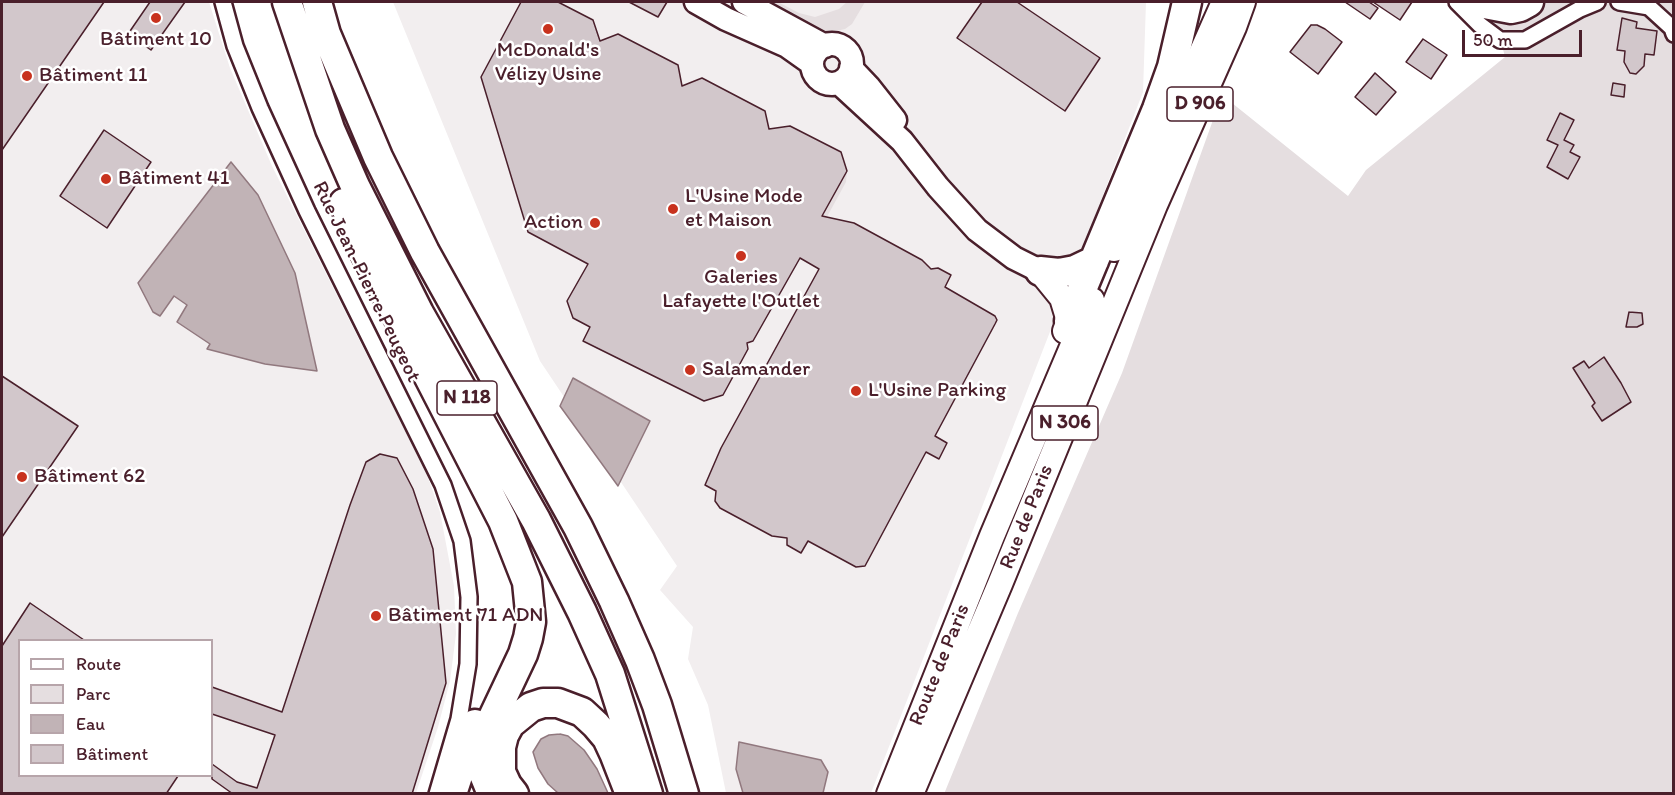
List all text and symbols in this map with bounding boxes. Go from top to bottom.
marker: Bâtiment 10 [149,11,163,25]
scale bar [1465,18,1585,56]
marker: McDonald's Vélizy Usine [541,22,555,36]
place label: Bâtiment 10 [100,27,212,53]
text: 50 m [1473,29,1513,51]
place label: McDonald's Vélizy Usine [495,38,601,88]
place label: Bâtiment 11 [39,63,148,89]
marker: Bâtiment 11 [20,69,34,83]
road number: D 906 [1167,87,1233,121]
place label: Bâtiment 41 [118,166,229,192]
marker: Bâtiment 41 [99,172,113,186]
street label: Rue Jean-Pierre Peugeot [306,177,426,387]
place label: L'Usine Mode et Maison [685,184,803,234]
marker: L'Usine Mode et Maison [666,202,680,216]
place label: Action [524,210,583,236]
marker: Action [588,216,602,230]
marker: Galeries Lafayette l'Outlet [734,249,748,263]
place label: Galeries Lafayette l'Outlet [662,265,820,315]
place label: Salamander [702,357,810,383]
marker: Salamander [683,363,697,377]
place label: L'Usine Parking [868,378,1006,404]
road number: N 118 [437,381,497,415]
marker: L'Usine Parking [849,384,863,398]
road number: N 306 [1032,406,1098,440]
street label: Rue de Paris [995,461,1059,573]
place label: Bâtiment 62 [34,464,145,490]
marker: Bâtiment 62 [15,470,29,484]
street label: Route de Paris [904,600,976,730]
place label: Bâtiment 71 ADN [388,603,543,629]
marker: Bâtiment 71 ADN [369,609,383,623]
legend [18,639,213,777]
text: Route [76,653,121,675]
text: Parc [76,683,110,705]
text: Eau [76,713,105,735]
text: Bâtiment [76,743,148,765]

